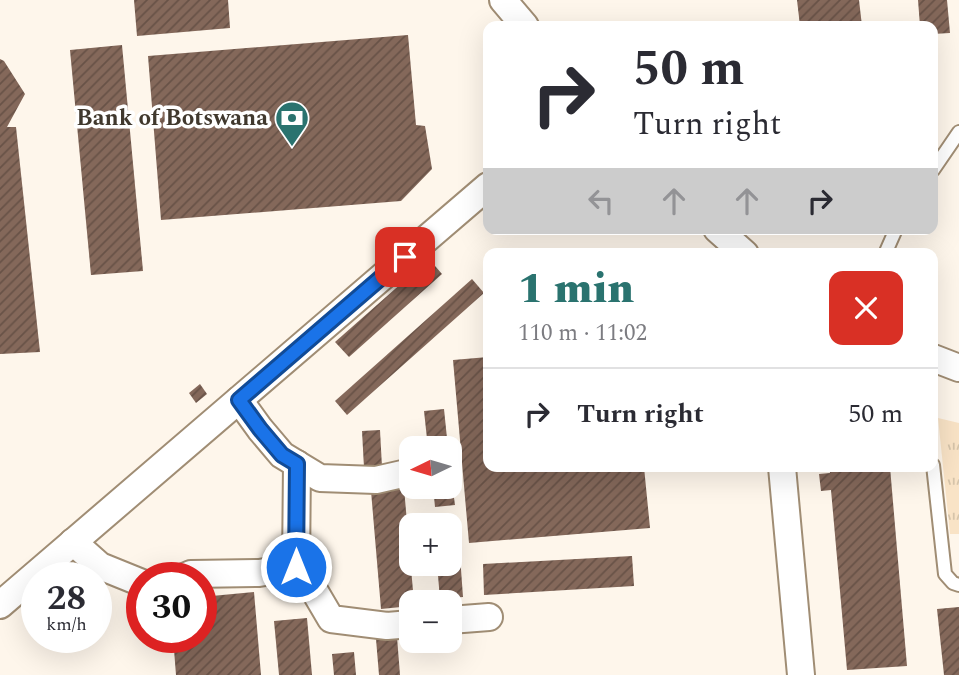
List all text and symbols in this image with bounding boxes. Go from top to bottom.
text: 50 m [633,32,744,107]
icon: right [518,49,609,140]
bank icon: Bank of Botswana [273,99,311,148]
text: Turn right [633,100,781,149]
place label: Bank of Botswana [76,101,268,136]
icon: left [582,182,620,220]
icon: ahead [655,182,693,220]
icon: ahead [728,182,766,220]
icon: right [801,182,839,220]
pin [375,227,435,287]
icon: arrive [386,238,424,276]
text: 1 min [518,258,634,321]
button: close [829,271,903,345]
text: 110 m · 11:02 [518,316,647,351]
text: Turn right [577,394,704,434]
text: 50 m [848,394,903,434]
icon: right [518,395,556,433]
north arrow [399,436,462,499]
map controls [399,436,462,653]
button: + [399,513,462,576]
position arrow [259,530,333,604]
speed limit sign: 30 [126,562,217,653]
text: 28 [47,572,86,625]
button: − [399,590,462,653]
text: km/h [46,611,87,638]

